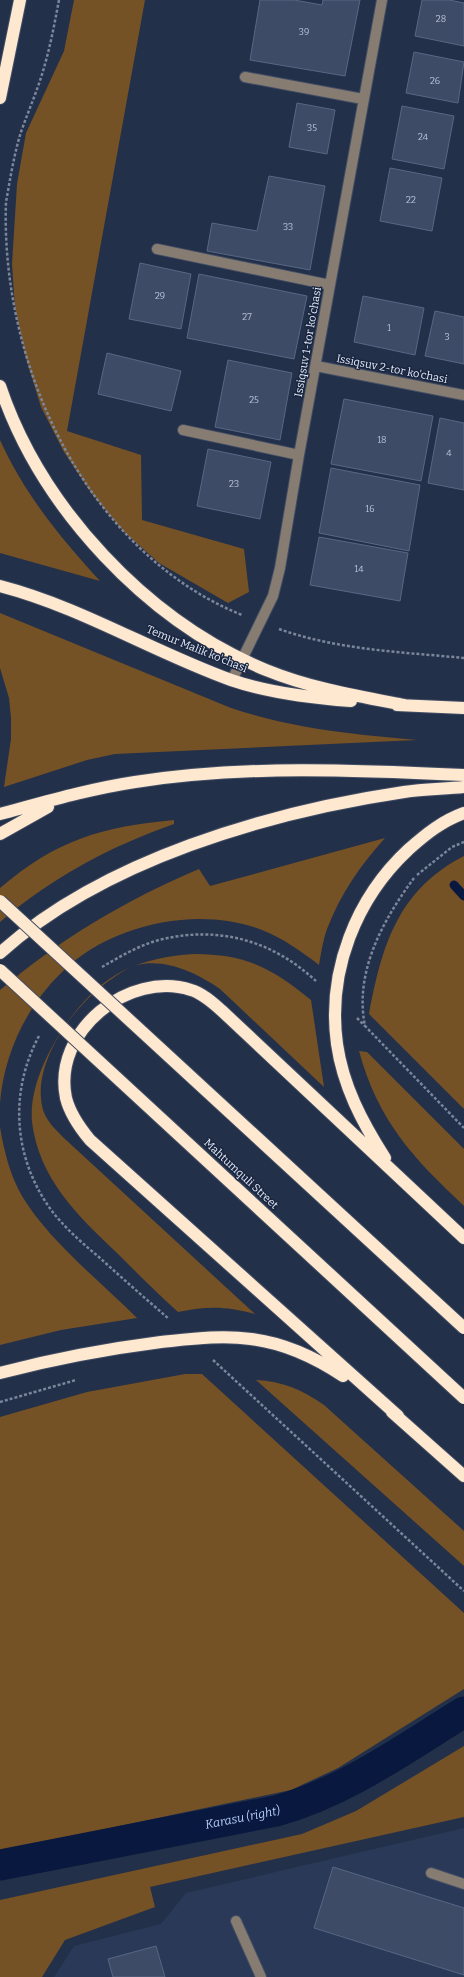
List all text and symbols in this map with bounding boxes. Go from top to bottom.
house number: 28 [436,14,446,24]
house number: 39 [299,27,309,37]
house number: 26 [430,76,440,86]
house number: 35 [307,123,317,133]
house number: 24 [418,132,429,142]
house number: 22 [406,195,416,205]
house number: 33 [283,222,293,232]
street label: Issiqsuv 1-tor ko'chasi [292,285,324,398]
house number: 29 [155,291,165,301]
house number: 27 [242,312,252,322]
house number: 1 [387,323,391,333]
house number: 3 [444,332,450,342]
street label: Issiqsuv 2-tor ko'chasi [335,352,449,386]
house number: 25 [249,395,259,405]
house number: 18 [377,435,387,445]
house number: 4 [446,448,452,458]
house number: 23 [229,479,239,489]
house number: 16 [366,504,374,514]
house number: 14 [355,564,364,574]
street label: Temur Malik ko'chasi [145,623,250,675]
street label: Mahtumquli Street [201,1136,281,1212]
water label: Karasu (right) [204,1802,282,1832]

